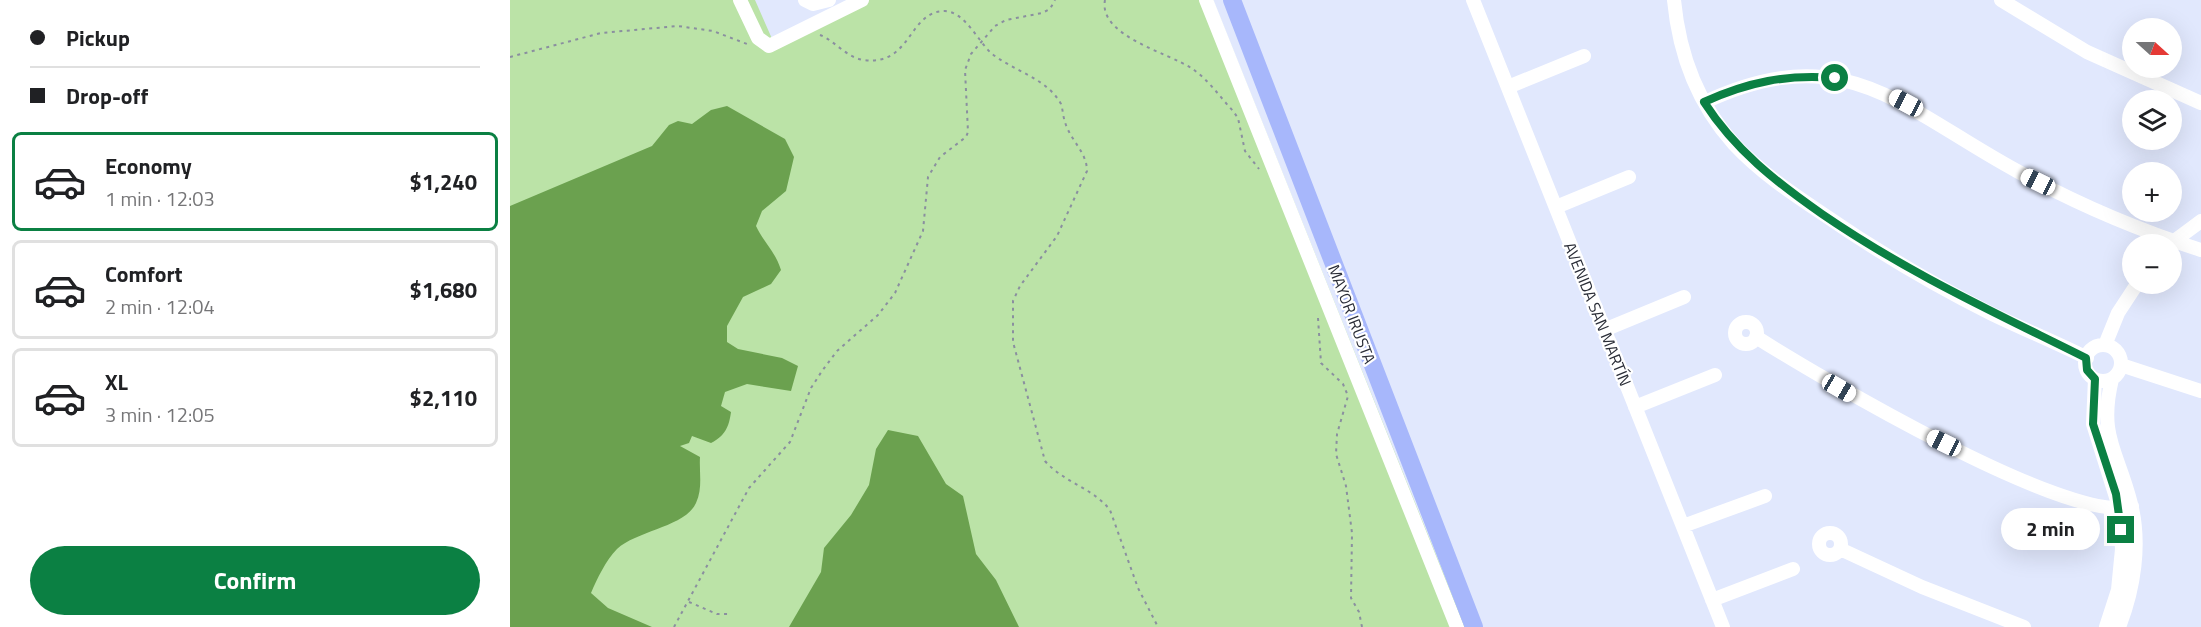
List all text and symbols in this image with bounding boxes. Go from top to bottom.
north arrow [2122,18,2182,78]
map controls [2122,18,2182,294]
text: Pickup [66,21,130,55]
route start [1821,64,1848,91]
text: Drop-off [66,79,148,113]
car [1886,87,1926,119]
button: layers [2122,90,2182,150]
text: Economy [105,149,192,183]
icon: car [33,155,87,209]
button: + [2122,162,2182,222]
text: $1,240 [410,165,477,199]
car [2018,166,2058,198]
text: 1 min · 12:03 [105,183,215,214]
button: − [2122,234,2182,294]
street label: AVENIDA SAN MARTÍN [1558,238,1638,390]
text: Comfort [105,257,183,291]
street label: MAYOR IRUSTA [1322,261,1382,367]
icon: car [33,263,87,317]
text: $1,680 [410,273,477,307]
text: 2 min · 12:04 [105,291,215,322]
text: XL [105,365,128,399]
icon: car [33,371,87,425]
car [1819,371,1859,405]
text: $2,110 [410,381,477,415]
text: 3 min · 12:05 [105,399,215,430]
car [1924,427,1964,459]
callout: 2 min [2001,509,2100,551]
text: 2 min [2026,513,2075,544]
route end [2107,516,2134,543]
button: Confirm [30,546,480,615]

